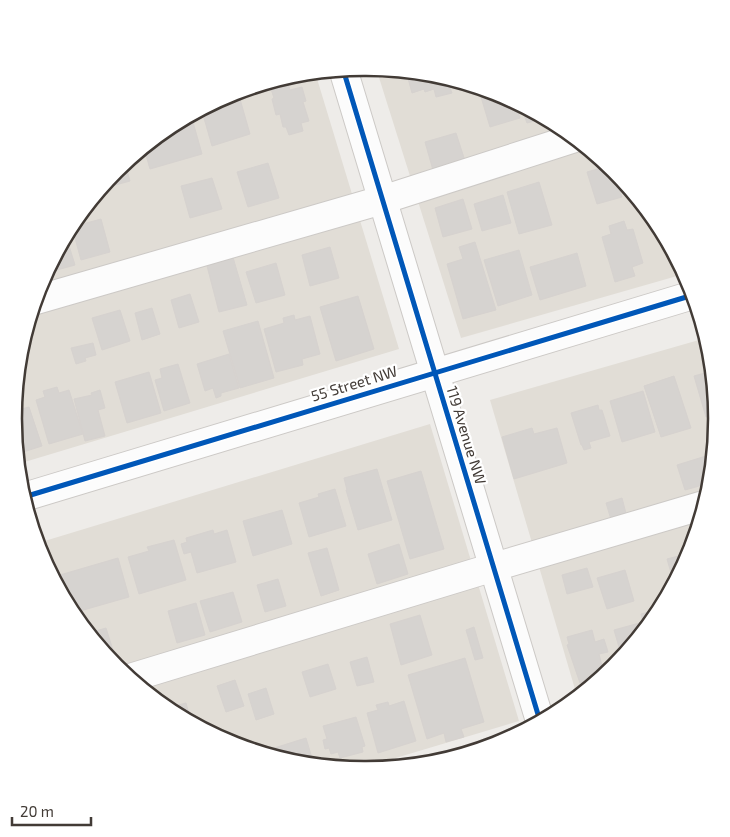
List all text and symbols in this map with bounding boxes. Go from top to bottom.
street label: 55 Street NW [309,361,399,405]
street label: 119 Avenue NW [443,384,491,486]
scale bar [12,794,91,826]
text: 20 m [20,802,54,820]

